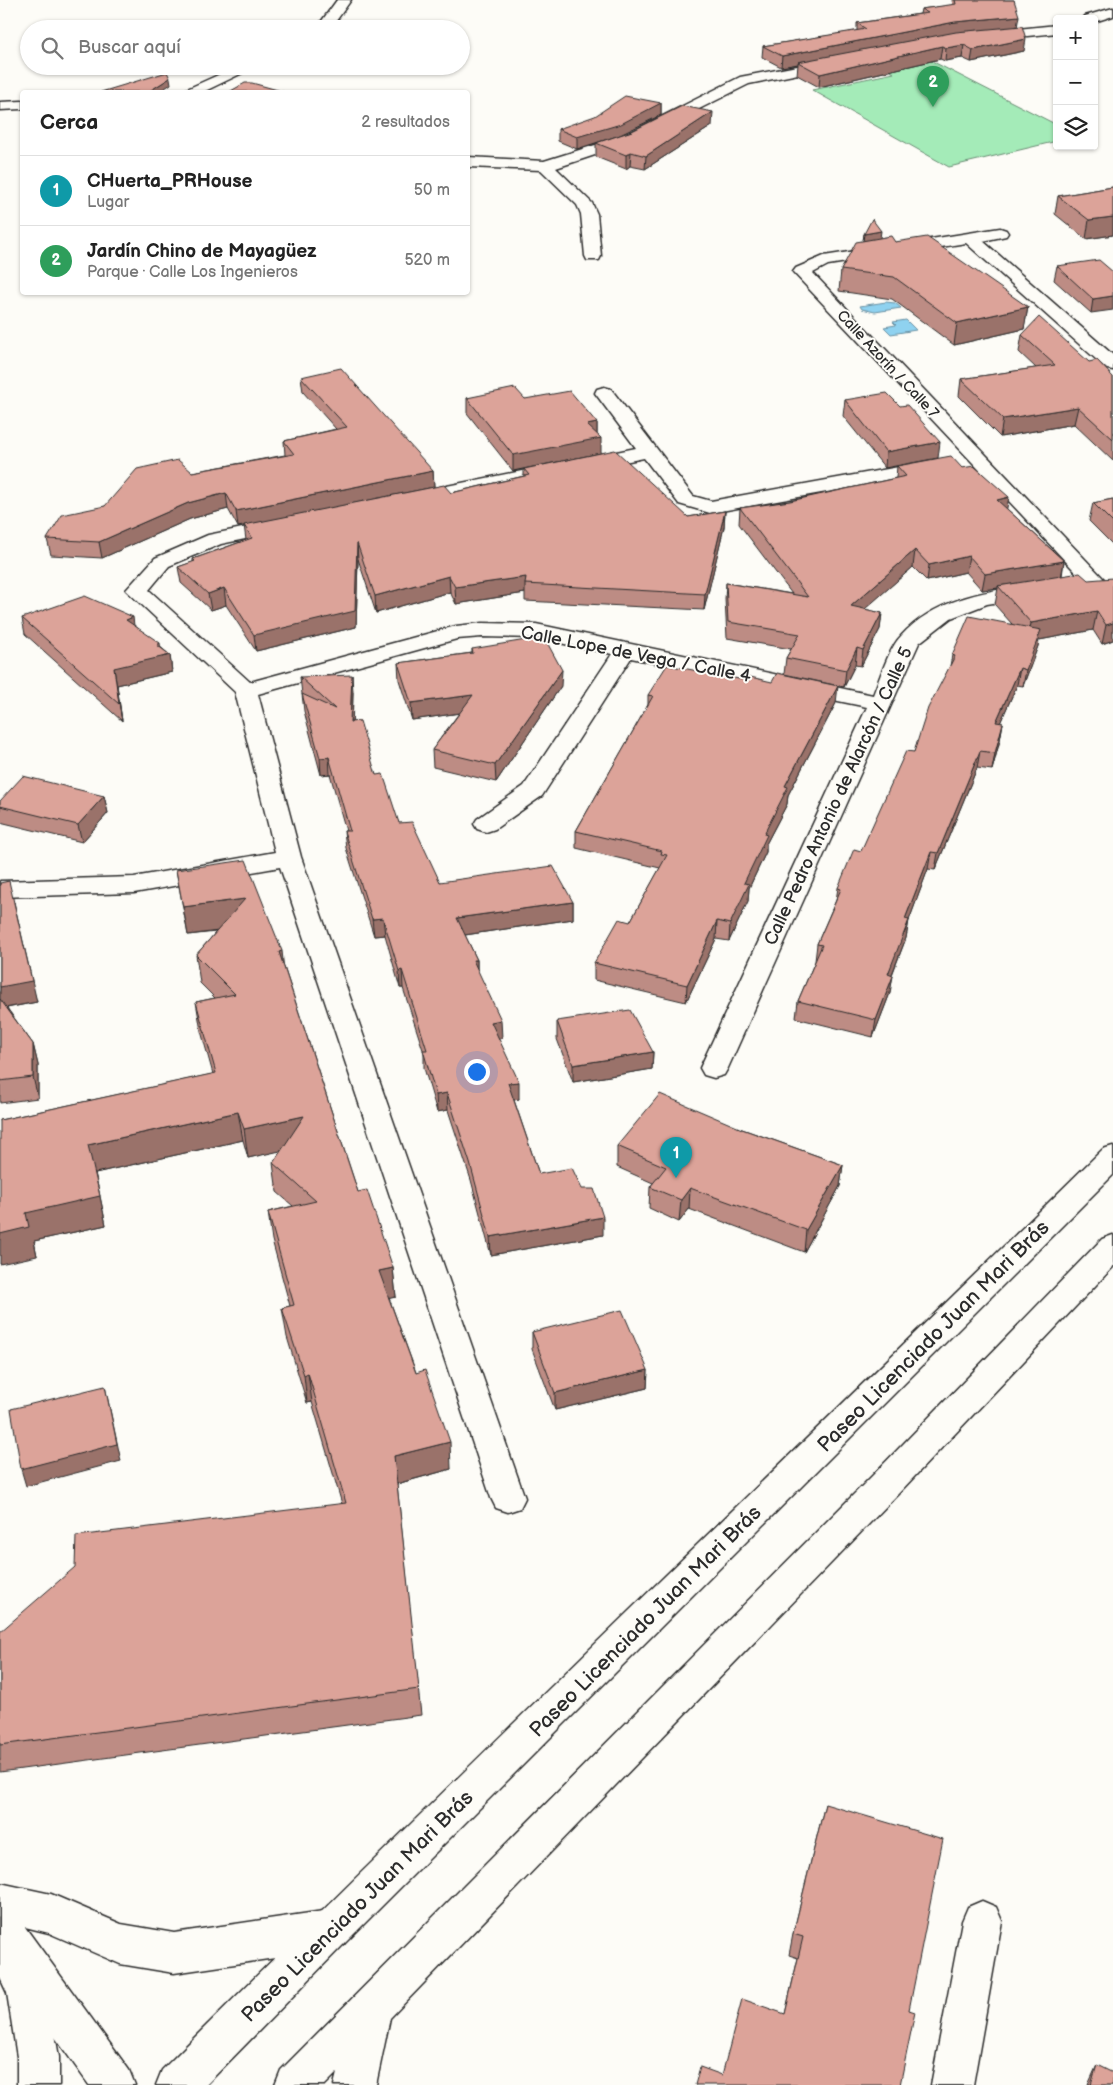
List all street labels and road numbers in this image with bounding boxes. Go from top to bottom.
street label: Calle Azorín / Calle 7 [832,306,943,423]
street label: Calle Lope de Vega / Calle 4 [519,622,753,687]
street label: Calle Pedro Antonio de Alarcón / Calle 5 [760,644,917,949]
street label: Paseo Licenciado Juan Mari Brás [812,1215,1055,1458]
street label: Paseo Licenciado Juan Mari Brás [524,1500,767,1743]
street label: Paseo Licenciado Juan Mari Brás [236,1785,479,2028]

